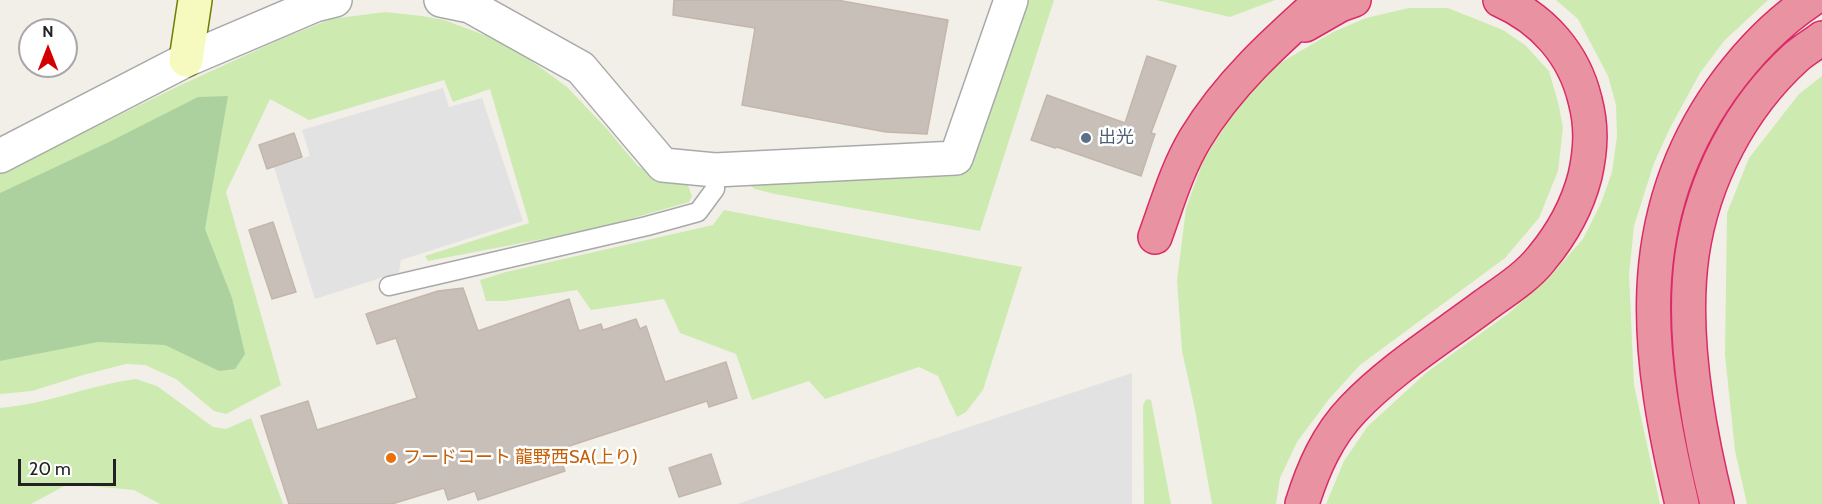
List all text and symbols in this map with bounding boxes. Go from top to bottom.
north arrow [18,18,78,78]
text: N [42,22,54,41]
place label: 出光 [1098,127,1134,149]
marker: 出光 [1079,131,1093,145]
scale bar [21,447,118,485]
place label: フードコート 龍野西SA(上り) [403,447,638,469]
marker: フードコート 龍野西SA(上り) [384,451,398,465]
text: 20 m [29,458,71,480]

